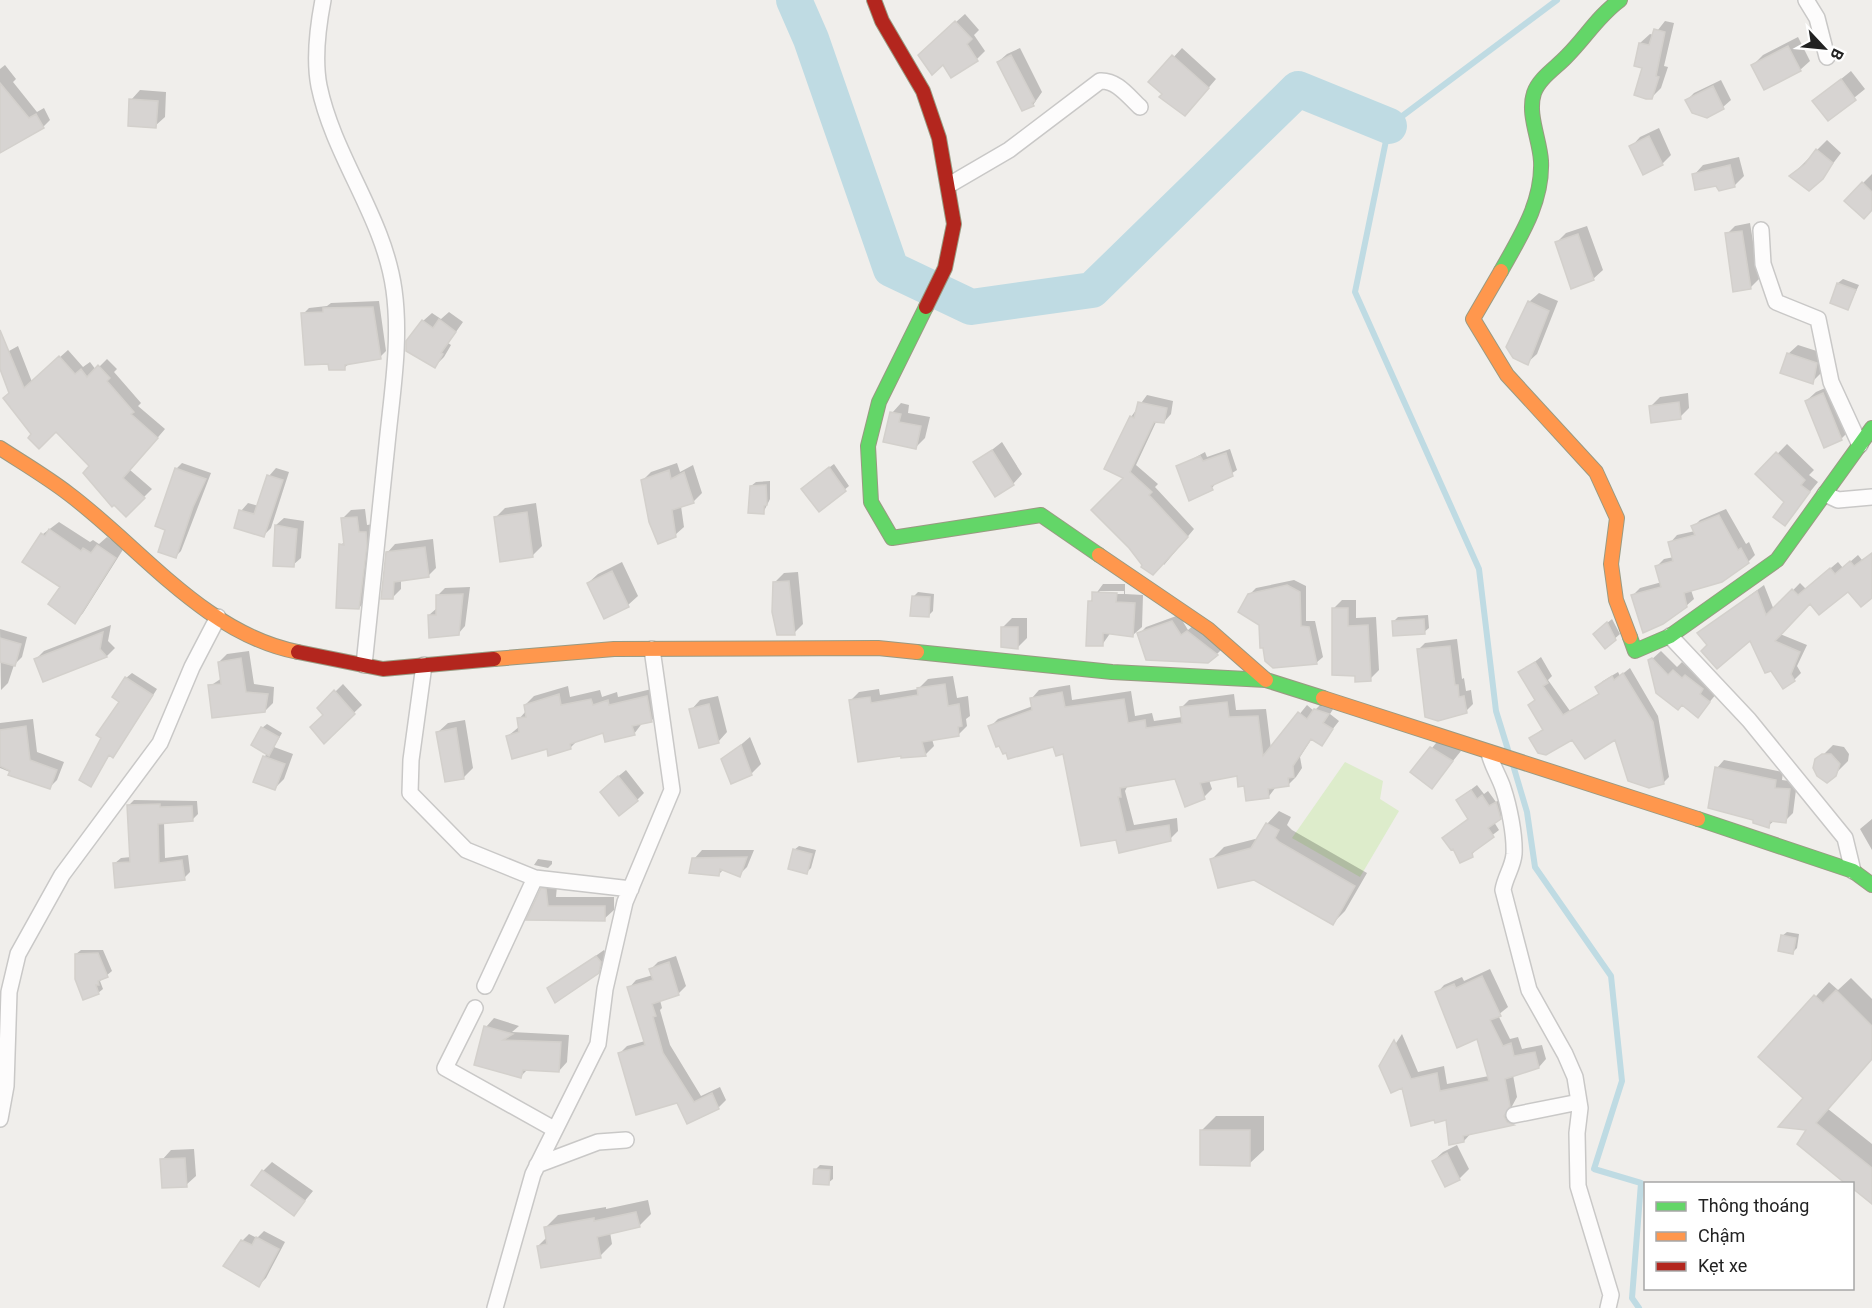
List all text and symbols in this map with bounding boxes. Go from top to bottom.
north arrow [1794,18,1854,78]
text: B [1826,46,1848,63]
legend [1644,1182,1854,1290]
text: Thông thoáng [1698,1195,1809,1216]
text: Chậm [1698,1225,1745,1246]
text: Kẹt xe [1698,1255,1747,1276]

